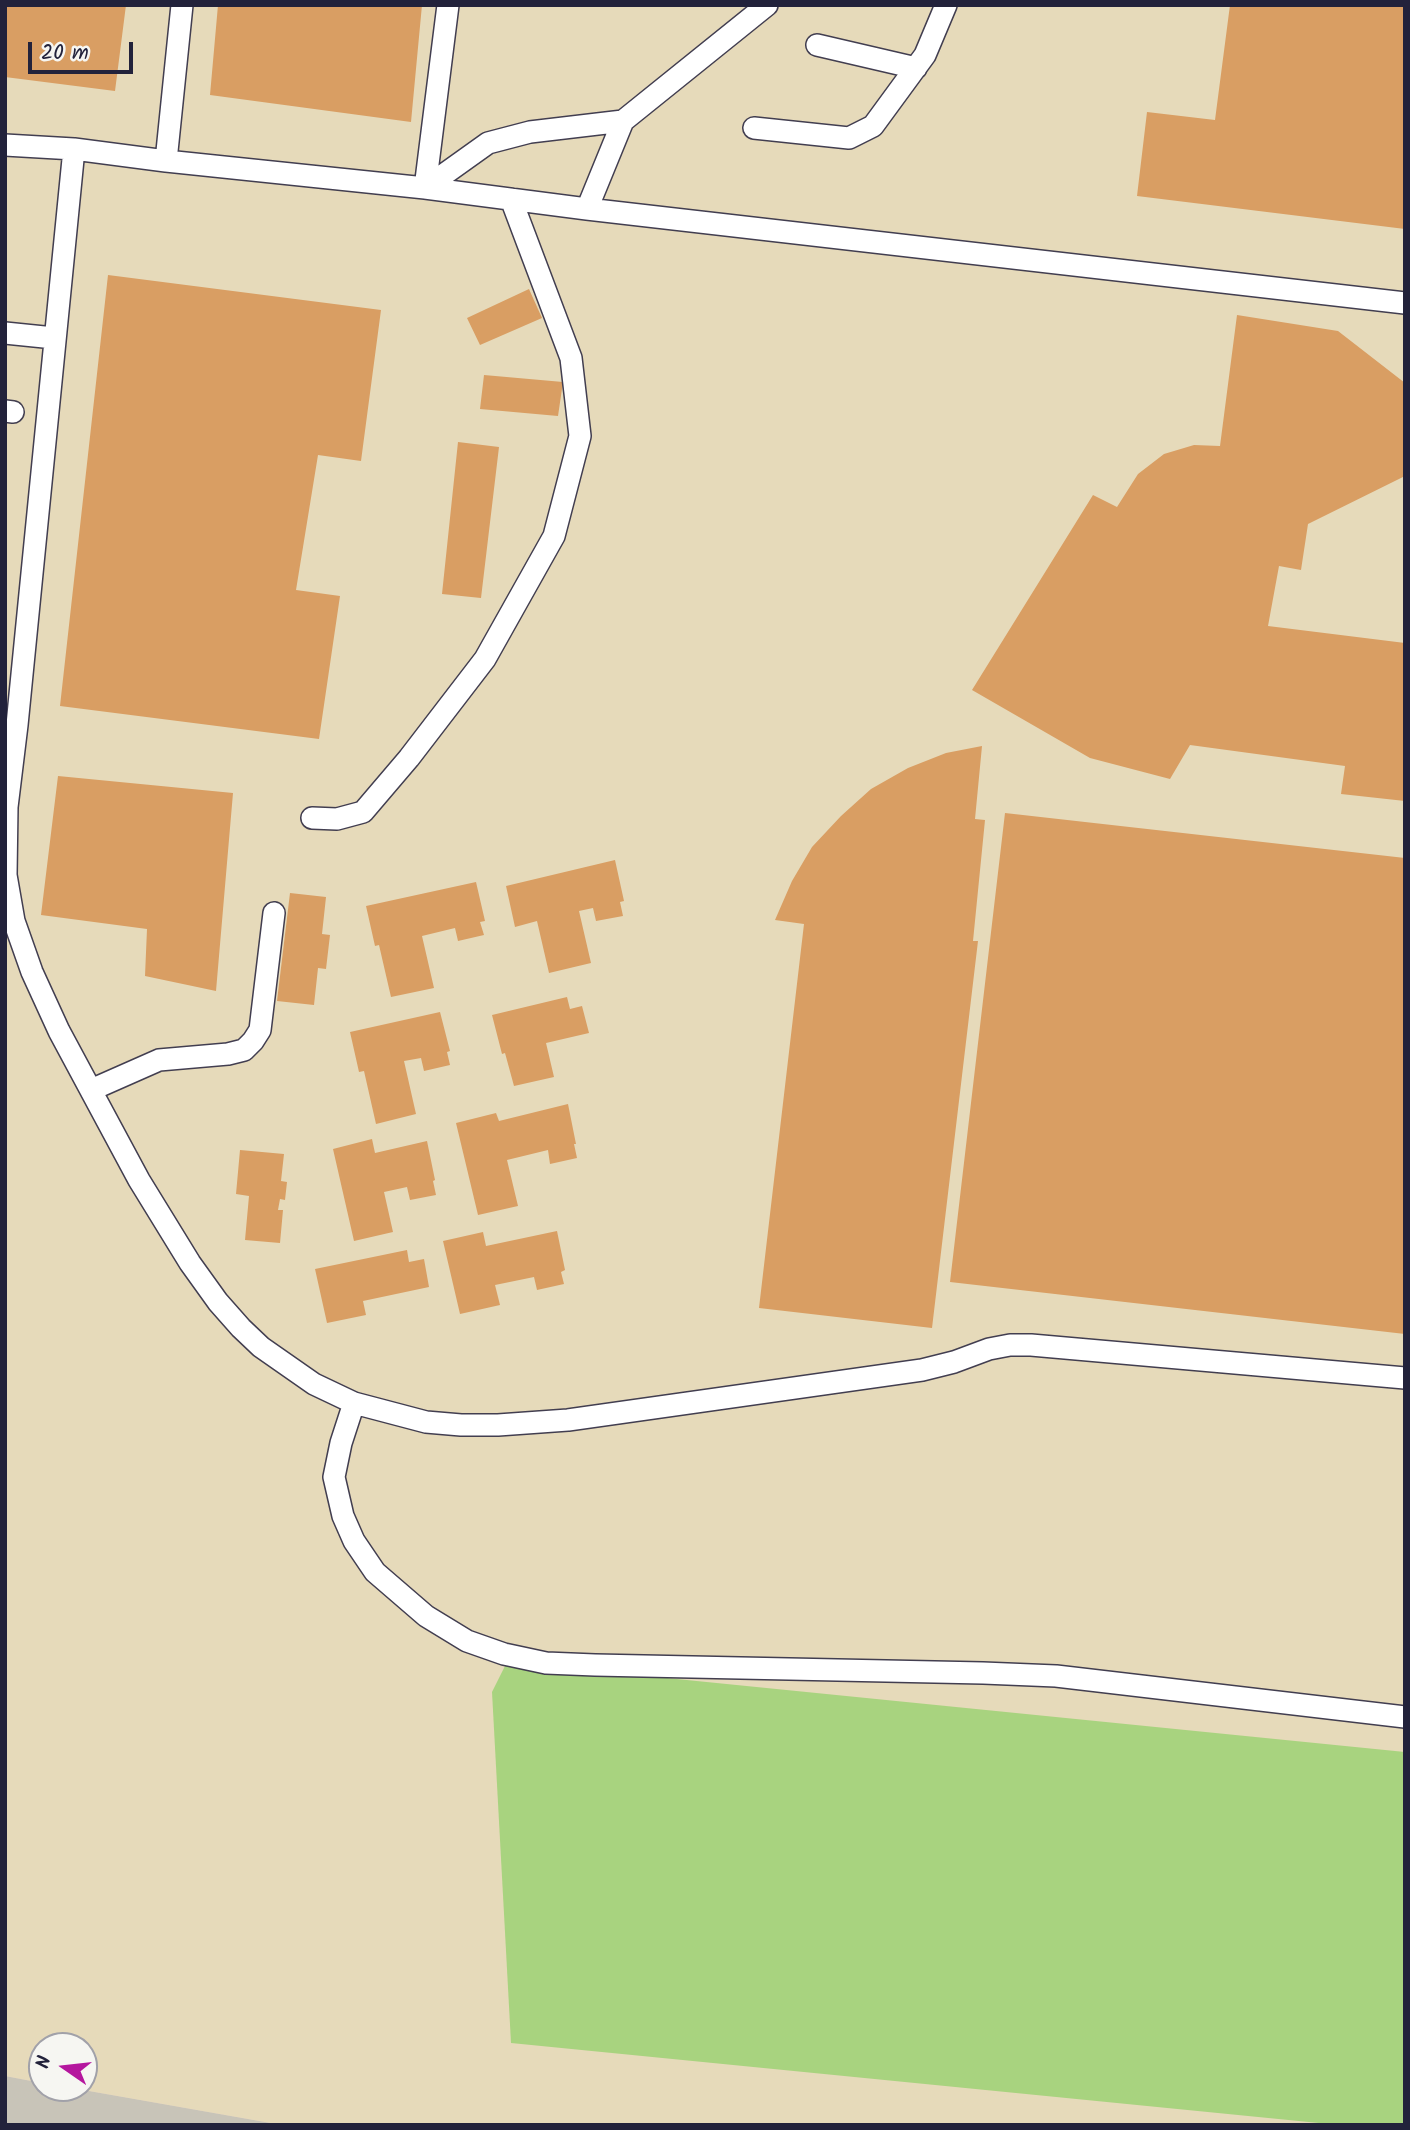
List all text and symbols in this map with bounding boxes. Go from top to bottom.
scale bar [32,28,136,72]
text: 20 m [41,37,89,70]
north arrow [28,2032,98,2102]
text: N [29,2053,61,2072]

